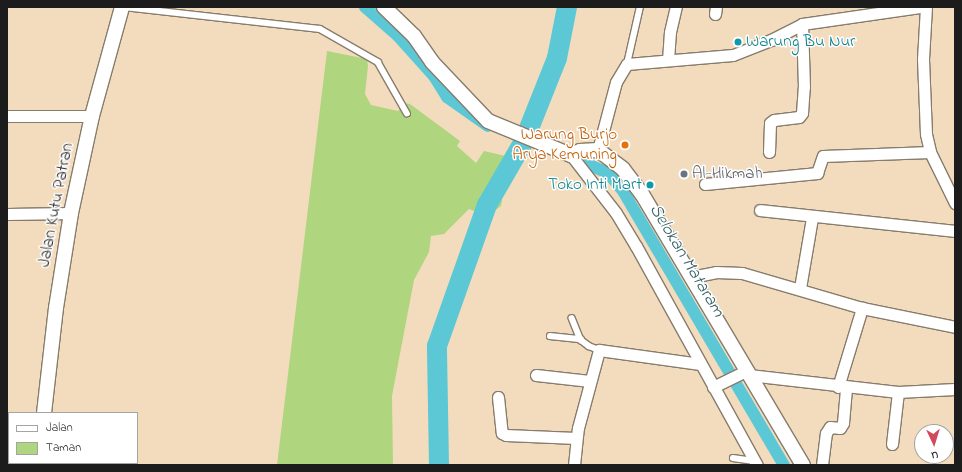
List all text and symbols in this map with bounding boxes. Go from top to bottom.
place label: Warung Bu Nur [746,32,855,52]
marker: Warung Bu Nur [733,37,743,47]
place label: Warung Burjo Arya Kemuning [512,125,617,165]
marker: Warung Burjo Arya Kemuning [620,140,630,150]
street label: Jalan Kutu Patran [34,141,78,269]
place label: Al-Hikmah [692,164,763,184]
marker: Al-Hikmah [679,169,689,179]
place label: Toko Inti Mart [548,175,642,195]
marker: Toko Inti Mart [645,180,655,190]
water label: Selokan Mataram [644,201,728,321]
legend [8,412,138,464]
text: Jalan [46,419,73,437]
north arrow [914,424,954,464]
text: Taman [46,439,81,457]
text: U [931,447,939,463]

